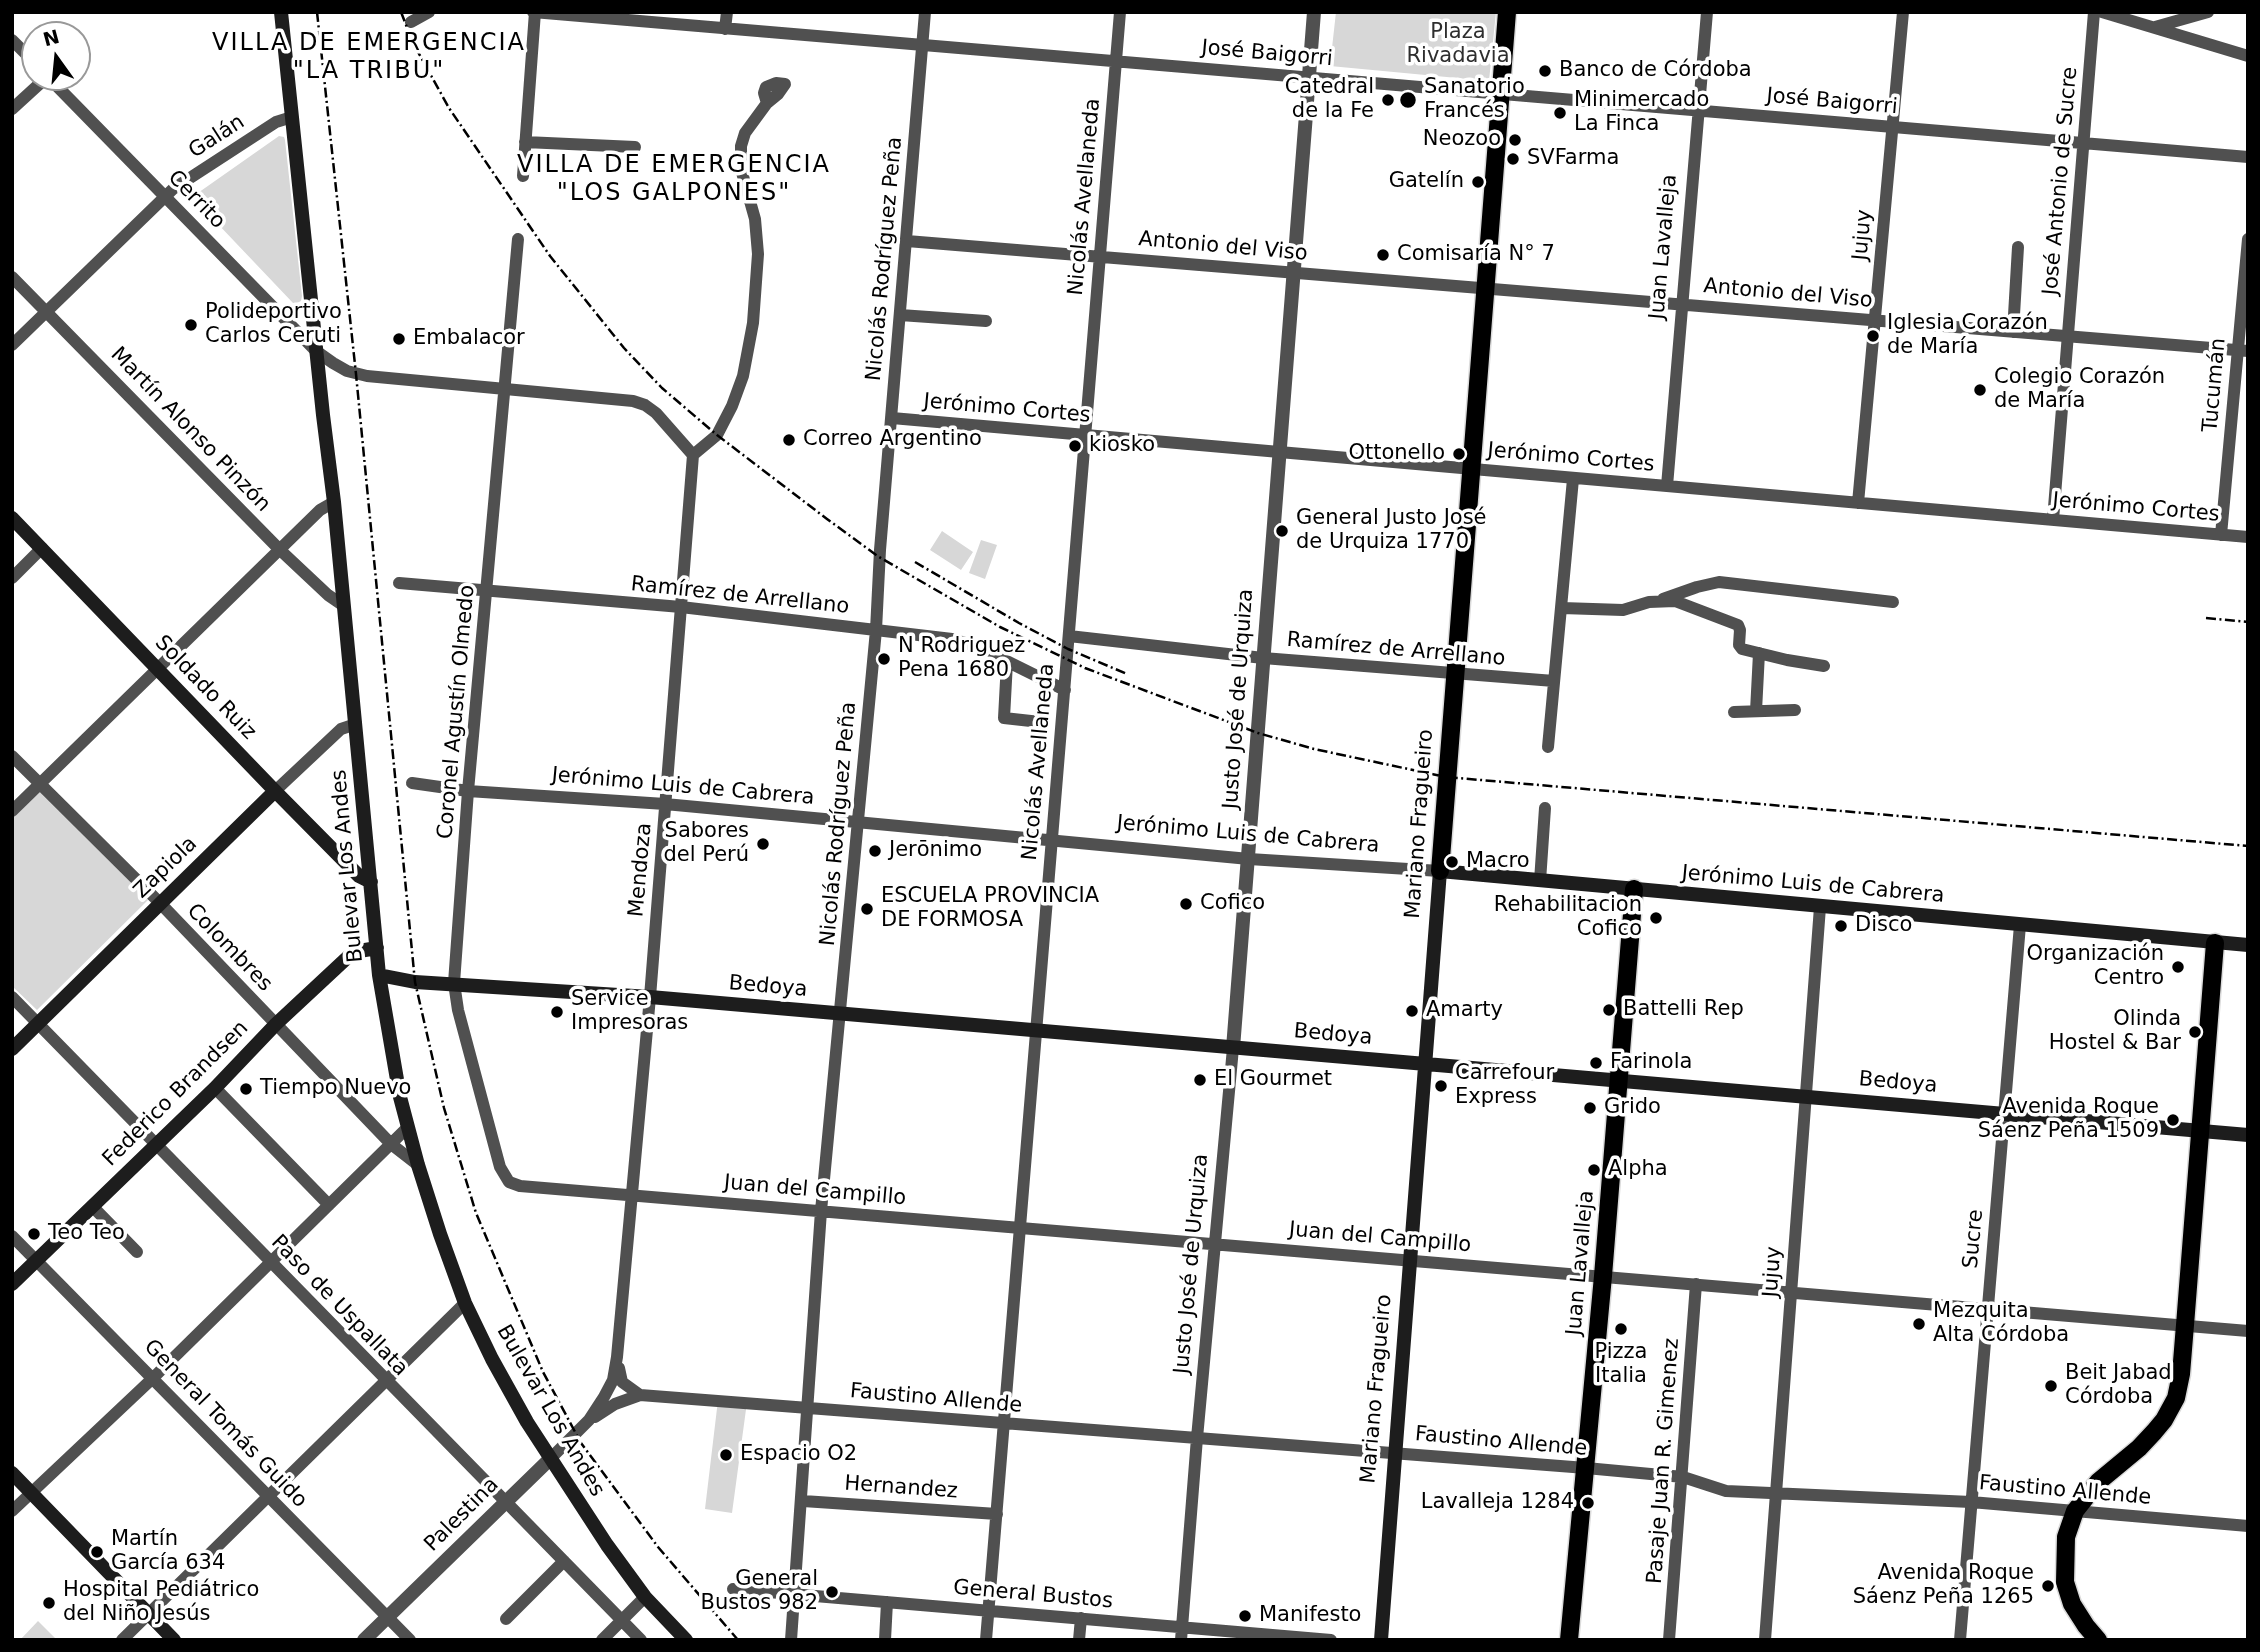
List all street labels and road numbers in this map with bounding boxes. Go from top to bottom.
street label: José Baigorri [1200,36,1334,72]
street label: José Antonio de Sucre [2038,66,2084,296]
street label: José Baigorri [1765,84,1899,120]
street label: Nicolás Avellaneda [1064,97,1106,297]
street label: Galán [184,110,250,164]
street label: Nicolás Rodríguez Peña [862,136,908,382]
street label: Cerrito [162,166,230,234]
street label: Juan Lavalleja [1645,173,1683,321]
street label: Jujuy [1848,208,1878,262]
street label: Antonio del Viso [1137,227,1309,267]
street label: Antonio del Viso [1702,274,1874,314]
street label: Tucumán [2198,337,2232,433]
street label: Martín Alonso Pinzón [105,342,275,518]
street label: Jerónimo Cortes [922,389,1092,429]
street label: Jerónimo Cortes [1486,438,1656,478]
street label: Jerónimo Cortes [2051,488,2221,528]
street label: Ramírez de Arrellano [630,572,850,620]
street label: Coronel Agustín Olmedo [433,584,481,840]
street label: Justo José de Urquiza [1219,588,1259,810]
street label: Ramírez de Arrellano [1286,628,1506,672]
street label: Soldado Ruiz [149,631,261,745]
street label: Nicolás Avellaneda [1018,662,1060,862]
street label: Nicolás Rodríguez Peña [816,701,862,947]
street label: Mariano Fragueiro [1401,729,1439,919]
street label: Jerónimo Luis de Cabrera [551,763,815,811]
street label: Bulevar Los Andes [327,768,369,964]
street label: Jerónimo Luis de Cabrera [1116,811,1380,859]
street label: Mendoza [624,822,658,918]
street label: Zapiola [129,832,203,904]
street label: Jerónimo Luis de Cabrera [1681,861,1945,909]
street label: Colombres [181,899,277,997]
street label: Bedoya [728,971,808,1003]
street label: Federico Brandsen [98,1016,254,1172]
street label: Bedoya [1293,1019,1373,1051]
street label: Bedoya [1858,1067,1938,1099]
street label: Justo José de Urquiza [1170,1153,1214,1375]
street label: Juan del Campillo [723,1170,907,1212]
street label: Juan Lavalleja [1562,1189,1600,1337]
street label: Sucre [1959,1208,1989,1270]
street label: Juan del Campillo [1288,1217,1472,1259]
street label: Paso de Uspallata [265,1230,413,1382]
street label: Jujuy [1759,1246,1787,1298]
street label: Mariano Fragueiro [1356,1293,1398,1485]
street label: Bulevar Los Andes [491,1321,609,1501]
street label: General Tomás Guido [138,1335,312,1513]
street label: Pasaje Juan R. Gimenez [1643,1337,1685,1585]
street label: Faustino Allende [849,1379,1023,1419]
street label: Faustino Allende [1414,1422,1588,1462]
street label: Hernandez [843,1471,959,1505]
street label: Faustino Allende [1978,1471,2152,1511]
street label: Palestina [420,1473,504,1557]
street label: General Bustos [952,1575,1114,1615]

